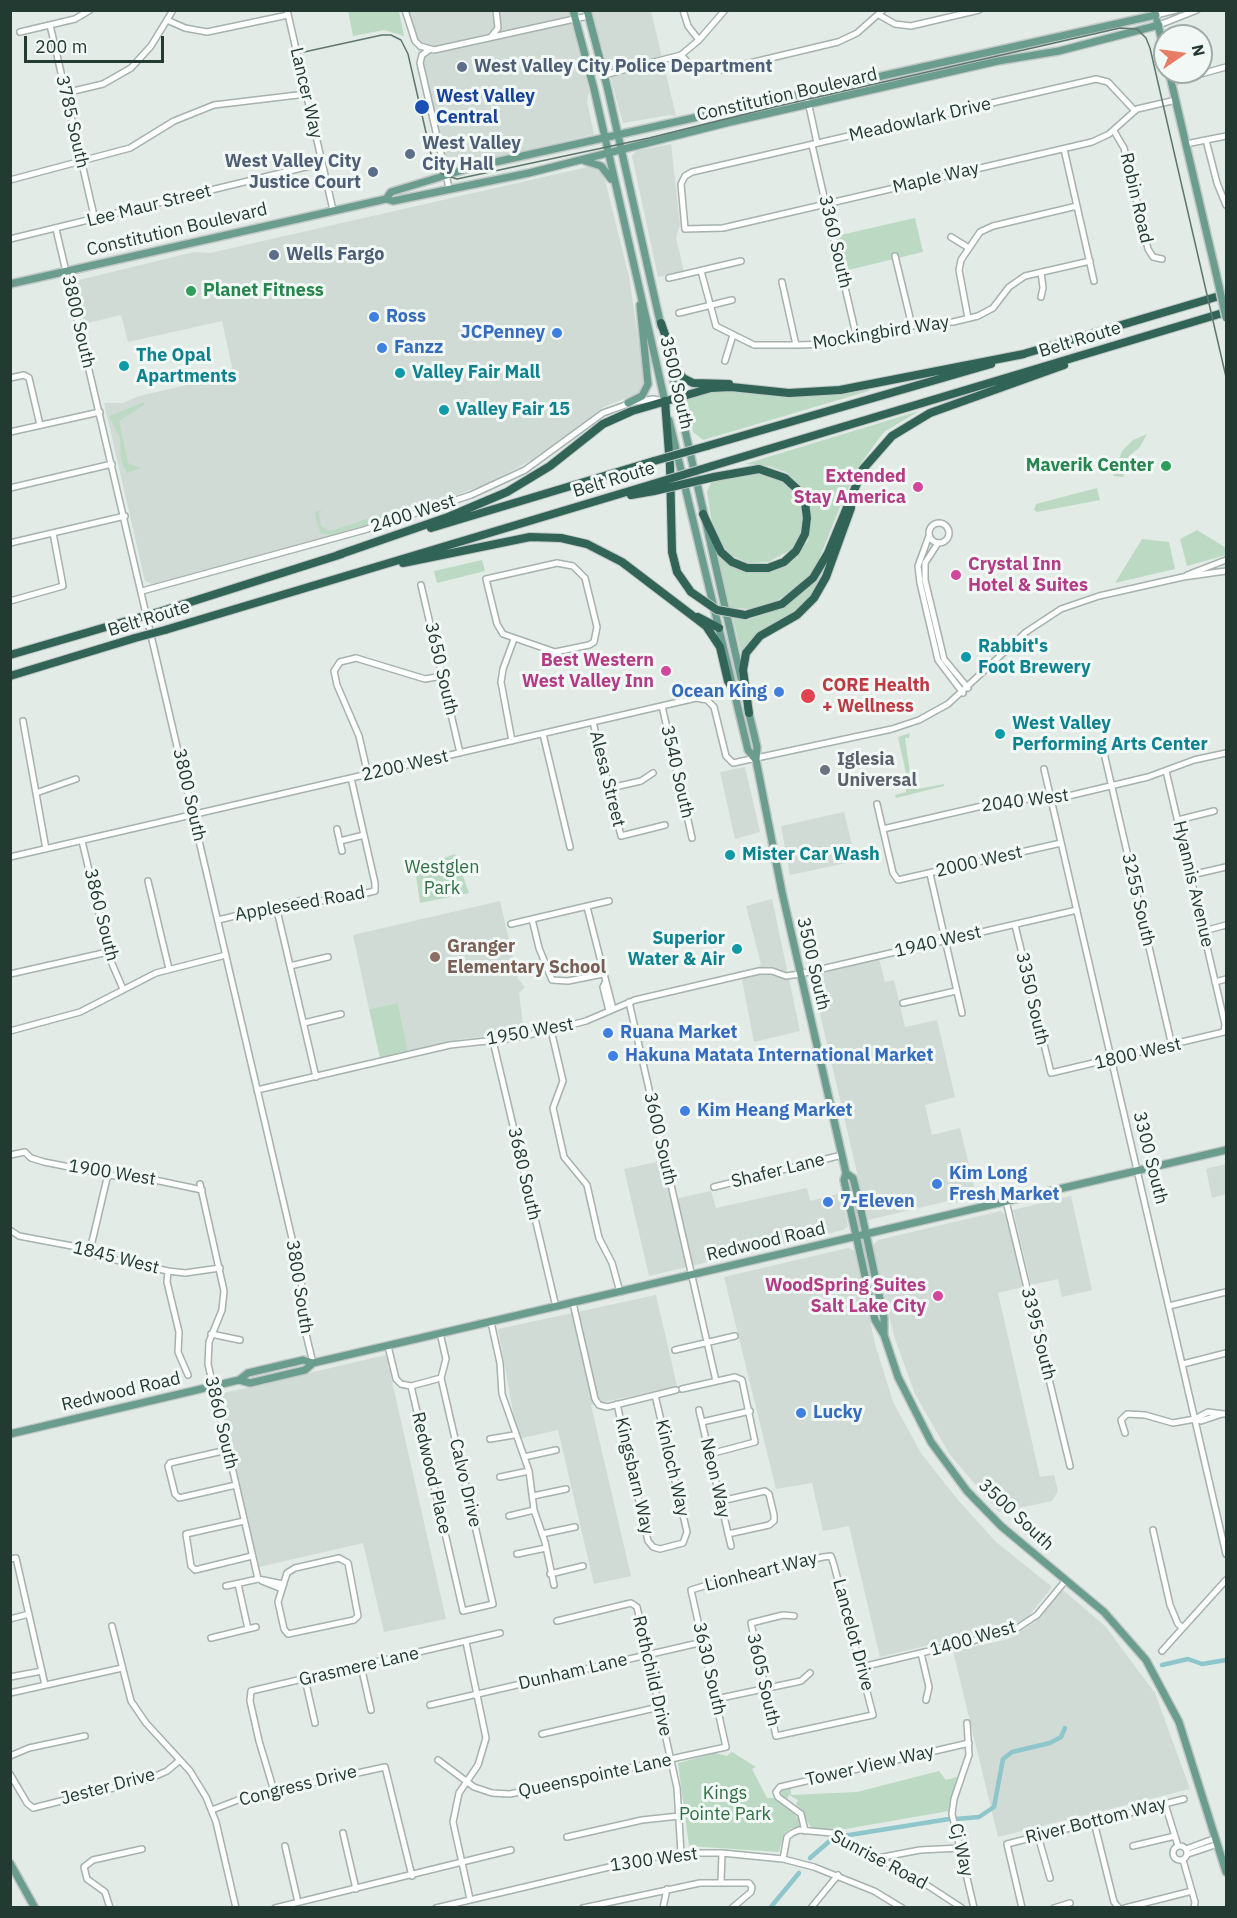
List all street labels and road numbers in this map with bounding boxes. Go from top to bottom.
street label: Lancer Way [285,45,327,141]
street label: Constitution Boulevard [695,64,879,126]
street label: 3785 South [51,73,93,171]
street label: Meadowlark Drive [847,93,993,147]
street label: Robin Road [1115,151,1157,245]
street label: Maple Way [891,158,981,198]
street label: Lee Maur Street [85,180,213,232]
street label: 3360 South [814,193,856,291]
street label: Constitution Boulevard [85,199,269,261]
street label: 3800 South [57,273,99,371]
street label: Mockingbird Way [811,312,951,354]
street label: Belt Route [1036,317,1124,363]
street label: 3500 South [655,334,697,432]
street label: Belt Route [570,457,658,503]
street label: 2400 West [368,490,458,538]
street label: Belt Route [105,596,193,642]
street label: 3650 South [420,620,462,718]
street label: 3540 South [656,723,698,821]
street label: Alesa Street [585,729,629,829]
street label: 3800 South [168,746,210,844]
street label: 2200 West [360,746,450,786]
street label: 2040 West [980,785,1070,817]
street label: Hyannis Avenue [1168,819,1218,949]
street label: 2000 West [934,842,1024,882]
street label: 3255 South [1117,851,1159,949]
street label: 3860 South [79,866,123,964]
street label: Appleseed Road [233,882,367,926]
street label: 3500 South [792,915,834,1013]
street label: 1940 West [893,922,983,962]
street label: 3350 South [1011,950,1053,1048]
street label: 1950 West [485,1014,575,1050]
street label: 1800 West [1093,1034,1183,1074]
street label: 3600 South [639,1090,681,1188]
street label: 3300 South [1128,1109,1172,1207]
street label: 3680 South [503,1125,545,1223]
street label: Shafer Lane [729,1149,827,1193]
street label: 1900 West [67,1155,157,1191]
street label: Redwood Road [704,1218,828,1266]
street label: 1845 West [71,1237,161,1279]
street label: 3800 South [281,1239,317,1335]
street label: 3395 South [1016,1285,1060,1383]
street label: Redwood Road [59,1368,183,1416]
street label: 3860 South [200,1374,242,1472]
street label: Redwood Place [406,1410,456,1536]
street label: Kingsbarn Way [610,1415,658,1537]
street label: Kinloch Way [650,1417,694,1519]
street label: Neon Way [695,1436,735,1520]
street label: Calvo Drive [444,1437,486,1529]
street label: 3500 South [974,1475,1058,1555]
street label: Lionheart Way [703,1548,819,1596]
street label: Lancelot Drive [828,1577,878,1693]
street label: Rothchild Drive [628,1614,676,1738]
street label: 1400 West [928,1616,1018,1662]
street label: 3630 South [688,1620,730,1718]
street label: 3605 South [742,1631,784,1729]
street label: Grasmere Lane [297,1643,421,1691]
street label: Dunham Lane [516,1649,630,1695]
street label: Tower View Way [804,1741,936,1791]
street label: Queenspointe Lane [516,1749,674,1803]
street label: Congress Drive [237,1761,359,1811]
street label: Jester Drive [59,1764,157,1810]
street label: River Bottom Way [1023,1793,1169,1849]
street label: Cj Way [944,1821,978,1879]
street label: Sunrise Road [827,1826,931,1894]
street label: 1300 West [609,1843,699,1877]

